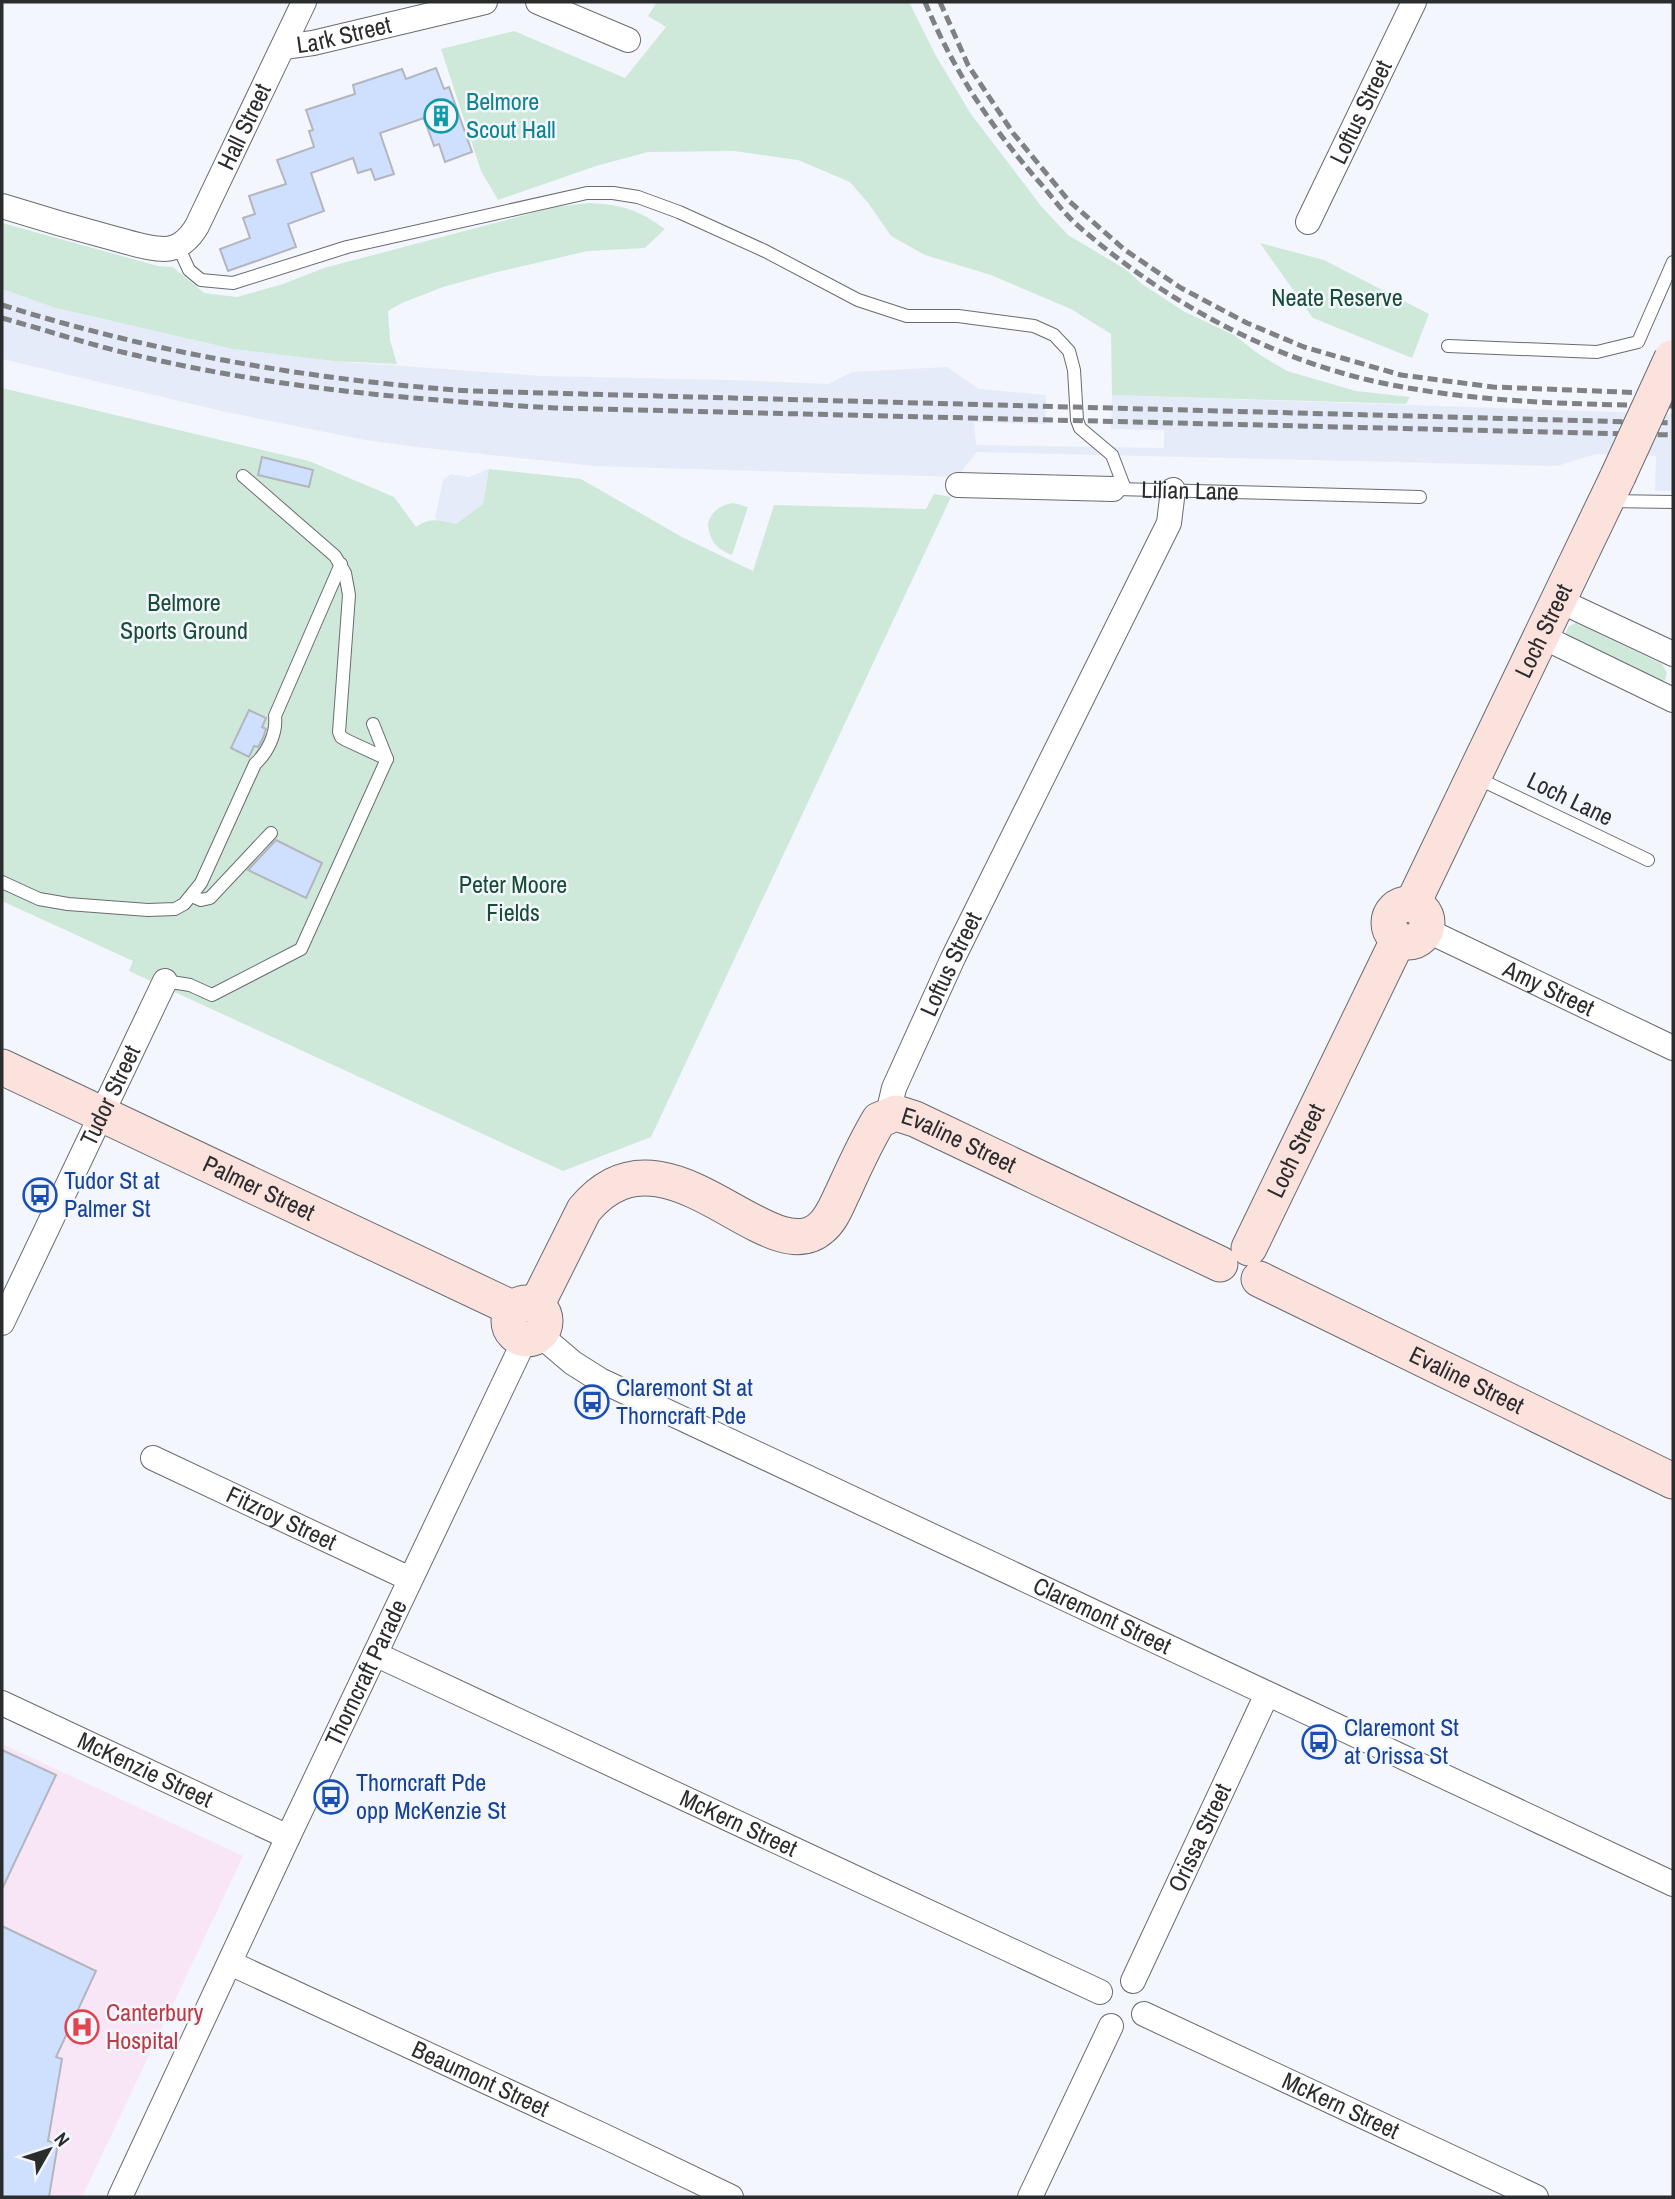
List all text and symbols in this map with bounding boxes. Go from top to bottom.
street label: Lark Street [294,8,395,60]
street label: Loftus Street [1321,54,1399,169]
street label: Hall Street [209,77,278,175]
place label: Belmore Scout Hall [466,85,556,145]
building icon: Belmore Scout Hall [422,97,460,135]
park label: Neate Reserve [1271,281,1403,313]
street label: Lilian Lane [1141,473,1239,507]
street label: Loch Street [1506,578,1579,683]
park label: Belmore Sports Ground [120,586,248,646]
street label: Loch Lane [1522,764,1619,833]
park label: Peter Moore Fields [459,868,567,928]
street label: Loftus Street [912,906,989,1021]
street label: Amy Street [1497,952,1600,1023]
street label: Tudor Street [72,1039,147,1151]
street label: Loch Street [1259,1098,1332,1203]
street label: Evaline Street [898,1099,1022,1180]
street label: Palmer Street [198,1147,321,1228]
place label: Tudor St at Palmer St [64,1164,160,1224]
bus stop icon: Tudor St at Palmer St [21,1176,59,1214]
street label: Evaline Street [1404,1338,1530,1421]
place label: Claremont St at Thorncraft Pde [616,1371,753,1431]
bus stop icon: Claremont St at Thorncraft Pde [573,1383,611,1421]
street label: Fitzroy Street [222,1478,343,1557]
street label: Claremont Street [1028,1569,1177,1661]
street label: Thorncraft Parade [317,1594,414,1751]
place label: Claremont St at Orissa St [1344,1711,1459,1771]
bus stop icon: Claremont St at Orissa St [1300,1723,1338,1761]
street label: McKenzie Street [73,1724,219,1815]
place label: Thorncraft Pde opp McKenzie St [356,1766,506,1826]
bus stop icon: Thorncraft Pde opp McKenzie St [312,1778,350,1816]
street label: Orissa Street [1160,1778,1238,1897]
street label: McKern Street [675,1781,803,1864]
place label: Canterbury Hospital [106,1996,204,2056]
hospital icon: Canterbury Hospital [63,2008,101,2046]
street label: Beaumont Street [407,2032,555,2124]
street label: McKern Street [1277,2064,1405,2146]
north arrow [14,2115,84,2185]
text: N [49,2127,76,2152]

